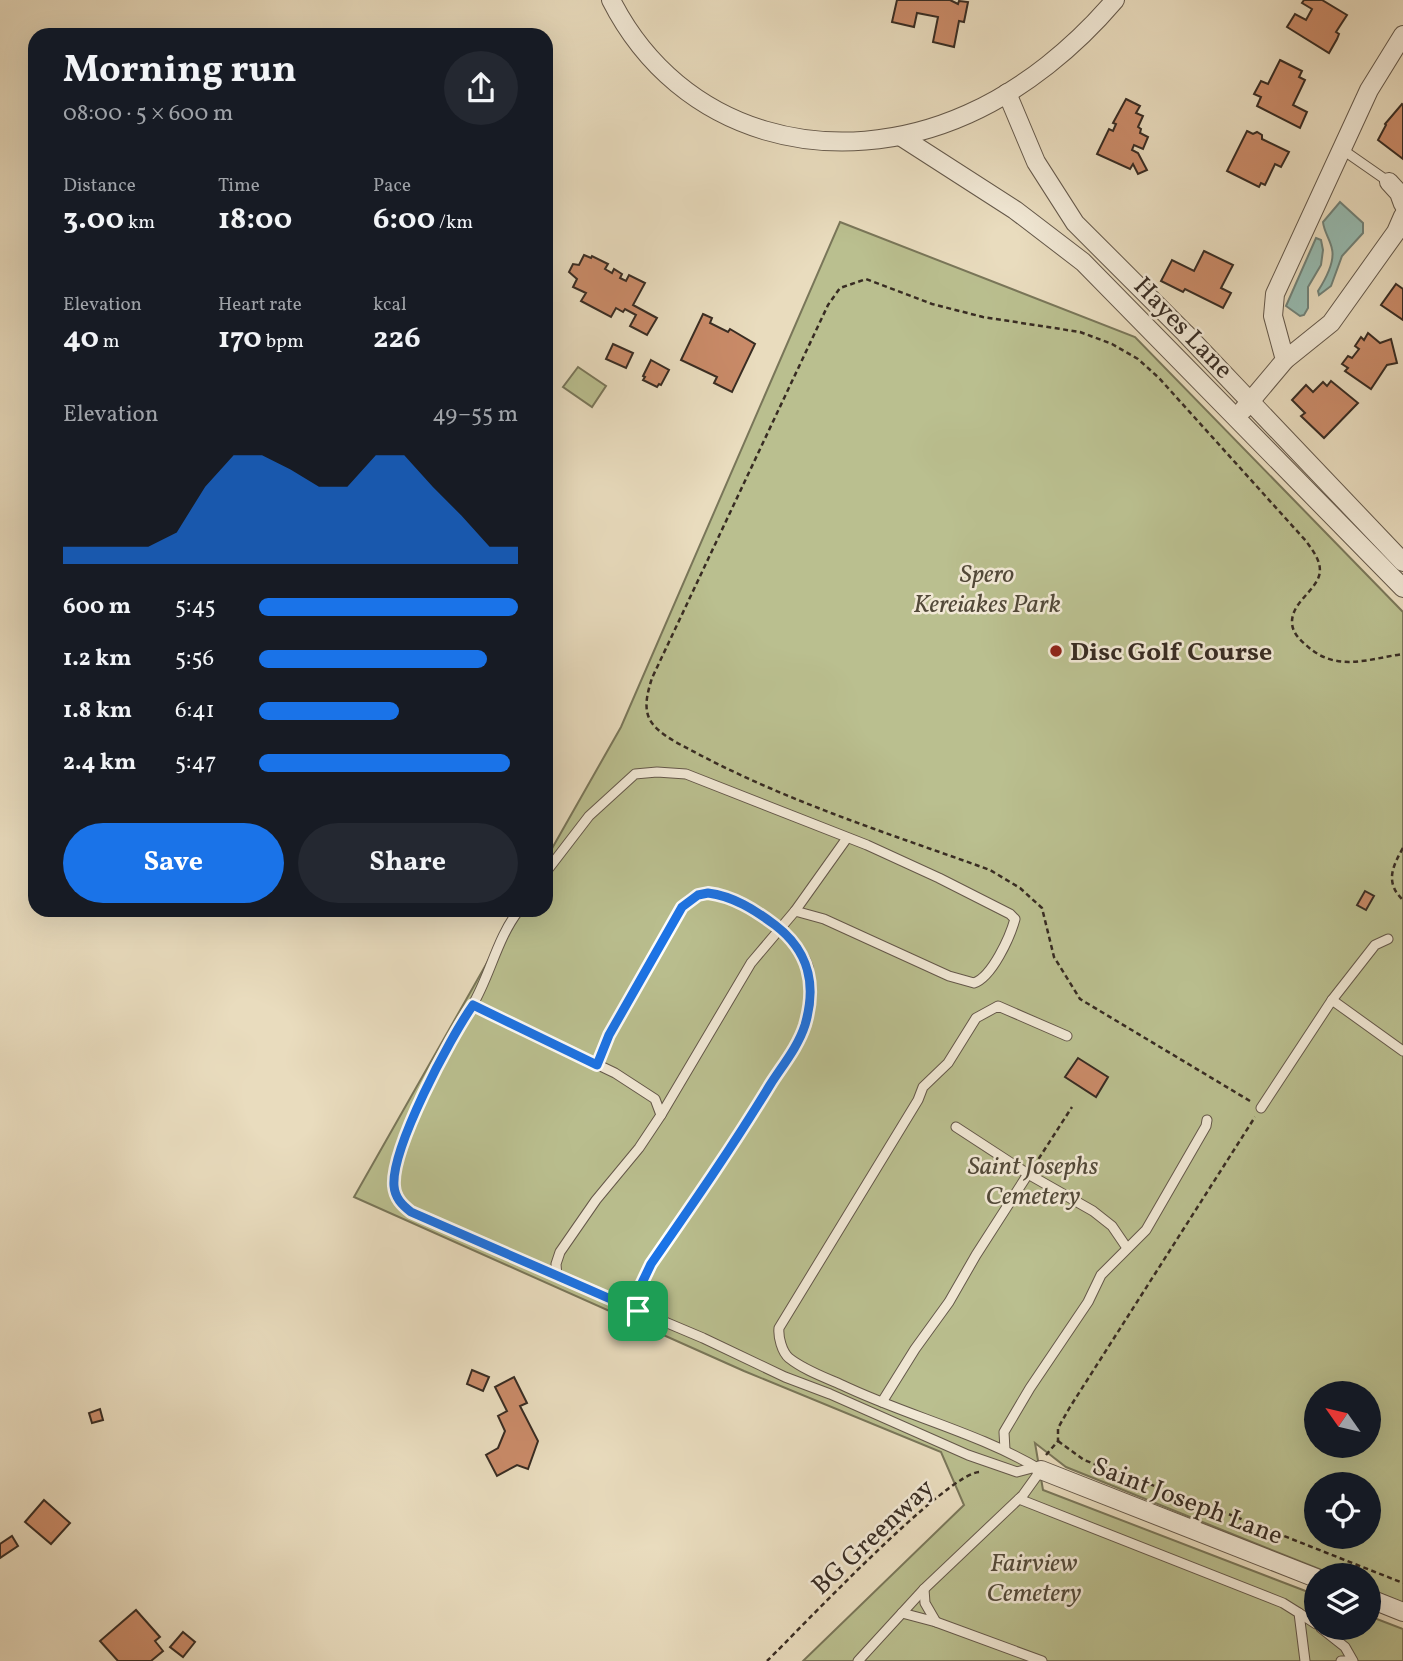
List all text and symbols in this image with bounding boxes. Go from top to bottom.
text: Morning run [63,45,297,98]
button: share [444,51,518,125]
text: 08:00 · 5 × 600 m [63,98,233,130]
text: Distance [63,173,136,199]
text: Time [218,173,260,199]
text: Pace [373,173,411,199]
text: 3.00 [63,199,124,241]
text: 18:00 [218,199,292,241]
text: 6:00 [373,199,435,241]
text: km [124,210,155,236]
text: /km [435,210,473,236]
street label: Hayes Lane [1125,269,1241,387]
text: Elevation [63,292,142,318]
text: Heart rate [218,292,302,318]
text: kcal [373,292,407,318]
text: 40 [63,318,99,360]
text: 170 [218,318,262,360]
text: 226 [373,318,421,360]
text: m [99,329,120,355]
text: bpm [262,329,304,355]
text: Elevation [63,399,159,431]
text: 49–55 m [432,399,518,431]
park label: Spero Kereiakes Park [913,557,1061,623]
text: 600 m [63,591,131,623]
text: 5:45 [175,591,216,623]
place label: Disc Golf Course [1070,635,1272,671]
text: 1.2 km [63,643,132,675]
text: 5:56 [175,643,214,675]
marker: Disc Golf Course [1048,643,1064,659]
text: 1.8 km [63,695,132,727]
text: 6:41 [175,695,215,727]
text: 2.4 km [63,747,136,779]
text: 5:47 [175,747,216,779]
button: Save [63,823,284,903]
button: Share [298,823,518,903]
park label: Saint Josephs Cemetery [968,1149,1099,1215]
pin [608,1281,668,1341]
icon: arrive [619,1292,657,1330]
north arrow [1304,1381,1381,1458]
map controls [1304,1381,1381,1640]
street label: Saint Joseph Lane [1087,1449,1288,1555]
street label: BG Greenway [804,1471,943,1604]
button: locate [1304,1472,1381,1549]
park label: Fairview Cemetery [987,1546,1082,1612]
button: layers [1304,1563,1381,1640]

